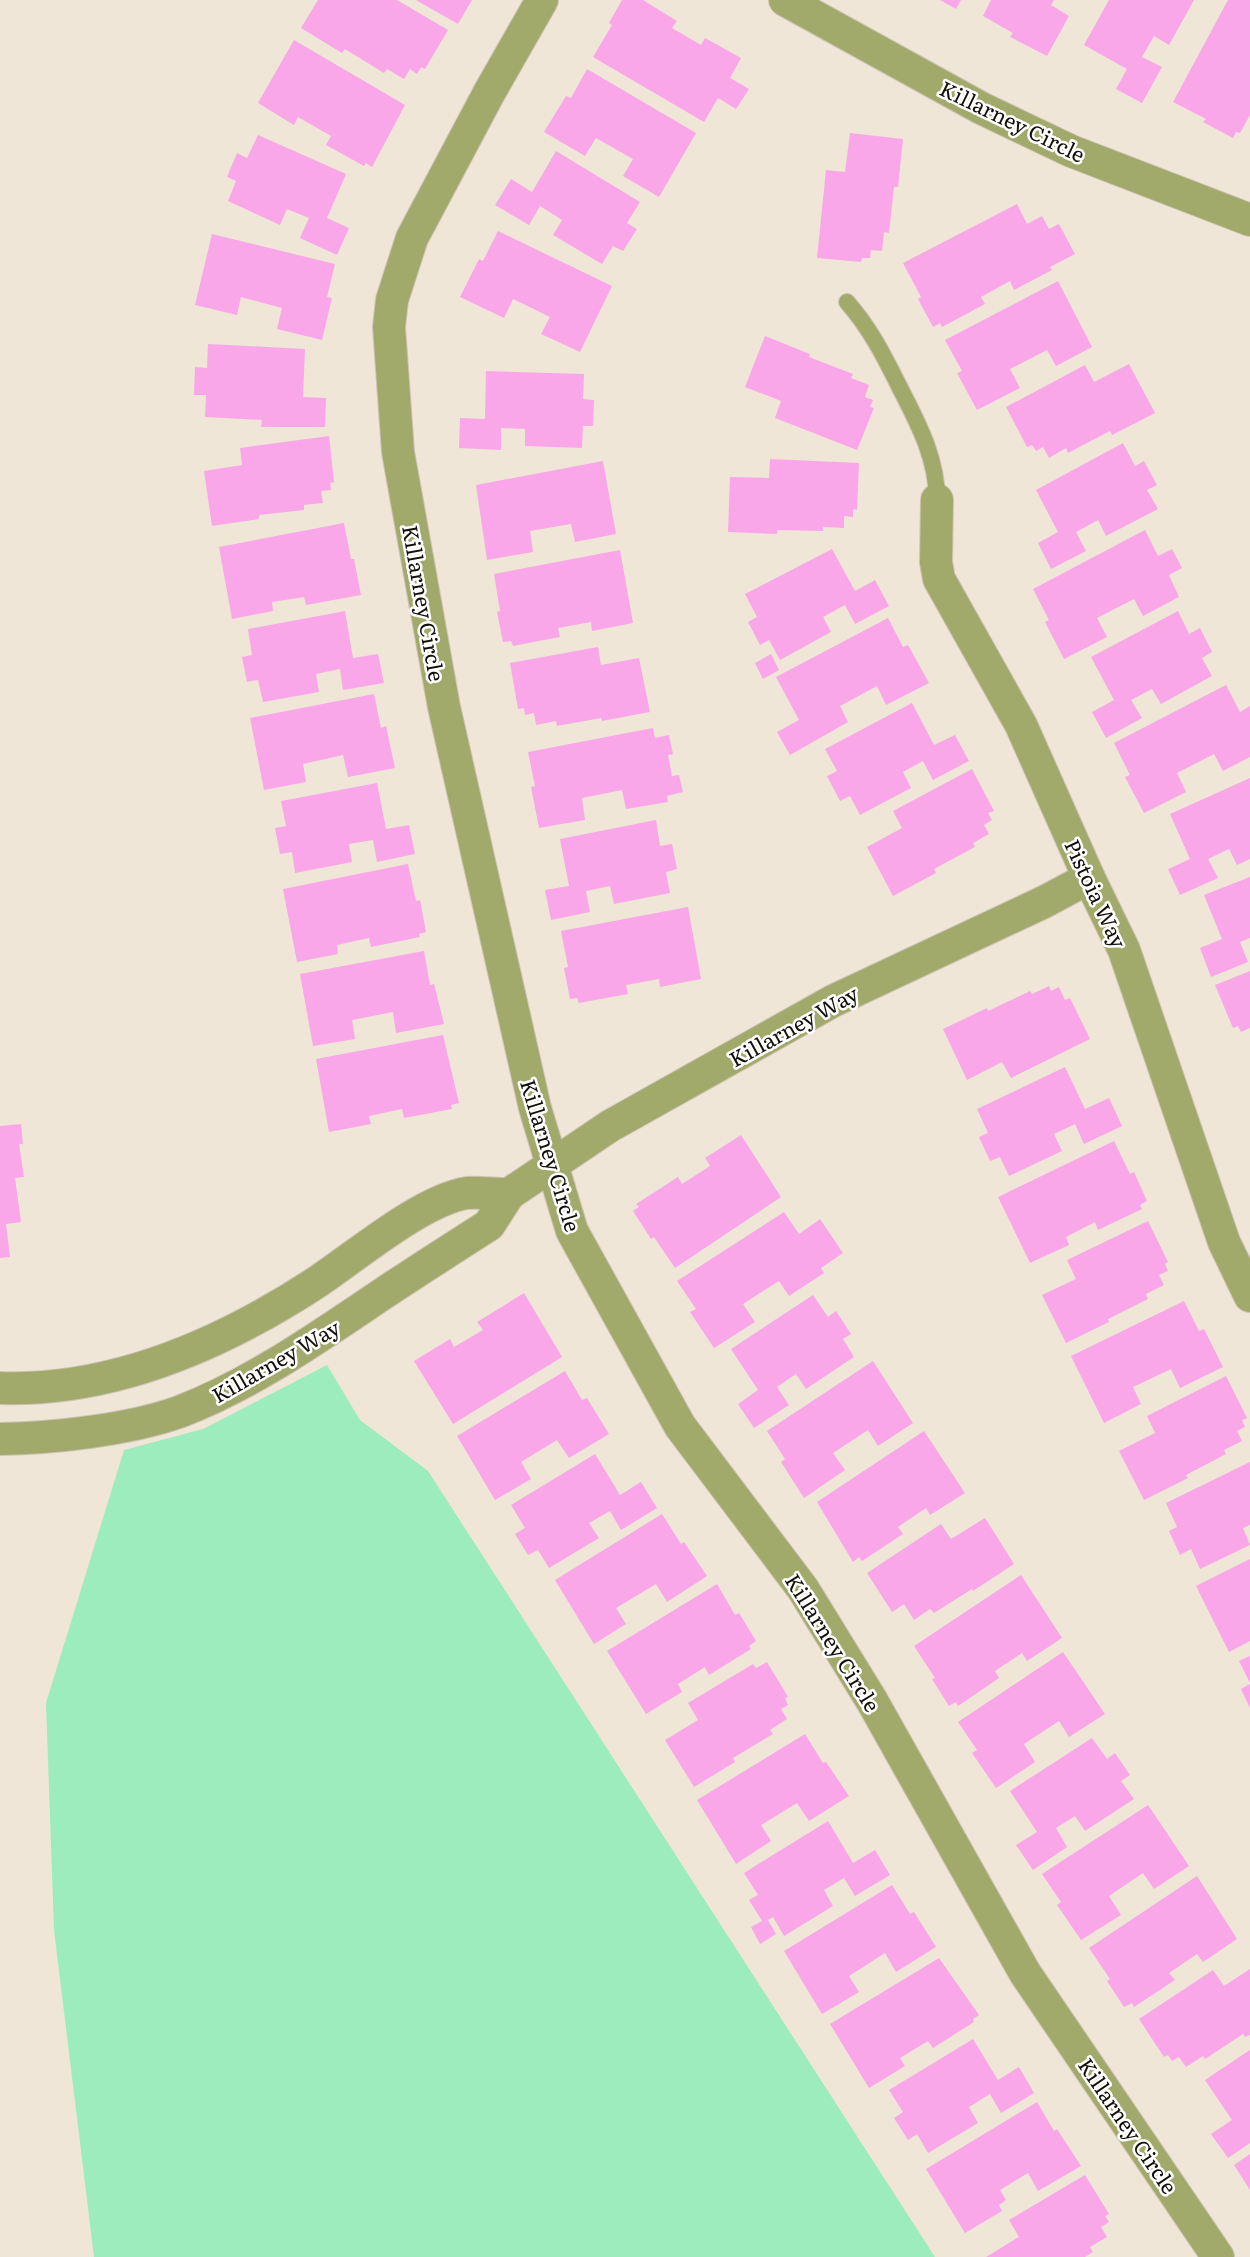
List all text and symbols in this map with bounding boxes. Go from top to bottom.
street label: Killarney Circle [935,71,1091,169]
street label: Killarney Circle [396,522,454,684]
street label: Pistoia Way [1058,833,1136,953]
street label: Killarney Way [723,976,864,1073]
street label: Killarney Circle [514,1075,590,1235]
street label: Killarney Way [205,1310,346,1409]
street label: Killarney Circle [779,1567,889,1717]
street label: Killarney Circle [1072,2051,1186,2199]

